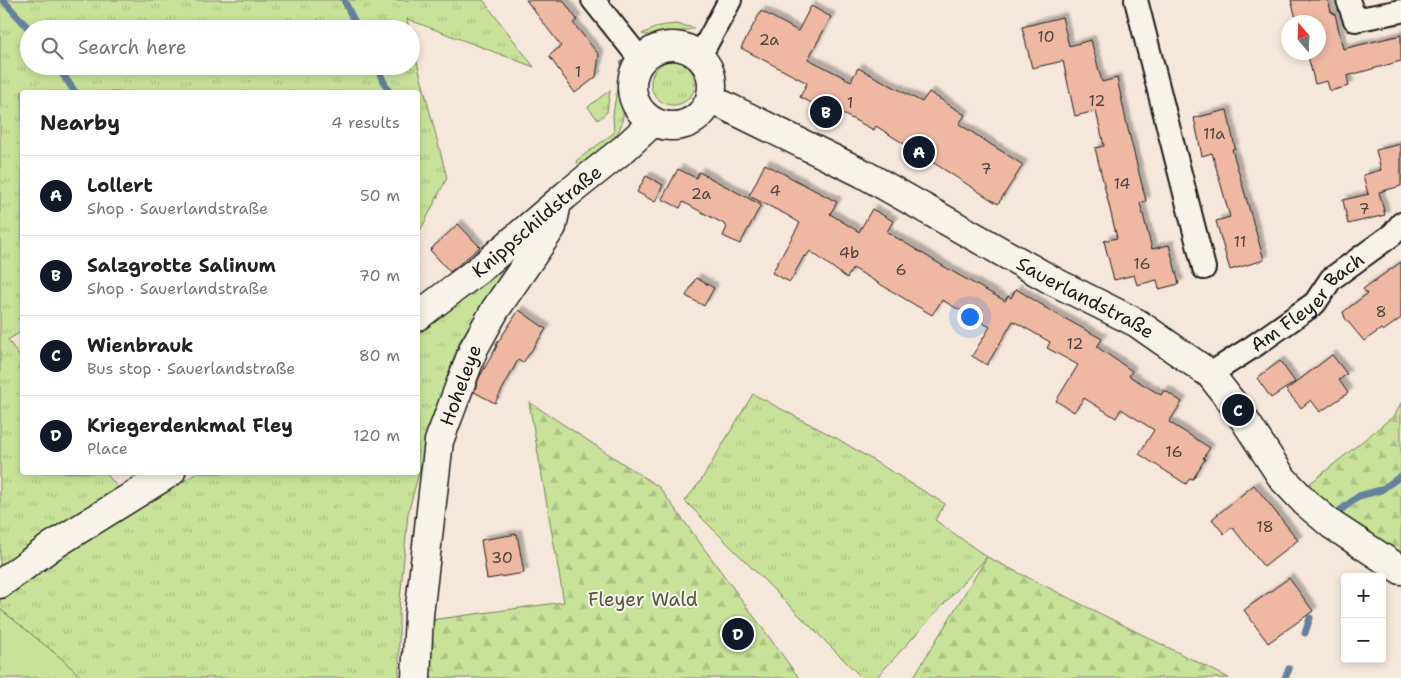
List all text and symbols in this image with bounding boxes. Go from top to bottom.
north arrow [1281,15,1326,60]
search box [20,20,420,75]
house number: 10 [1037,26,1055,47]
house number: 2a [759,29,779,50]
icon: search [38,34,66,62]
text: Search here [78,35,187,60]
house number: 1 [575,61,581,82]
house number: 12 [1088,90,1106,111]
house number: 1 [847,92,853,113]
pin: B [810,93,842,131]
text: Nearby [40,109,120,137]
text: 4 results [331,112,400,133]
house number: 11a [1203,123,1225,144]
pin: A [903,133,935,171]
house number: 7 [980,158,992,179]
street label: Knippschildstraße [467,159,607,283]
text: Lollert [87,173,153,198]
house number: 14 [1113,173,1131,194]
house number: 4 [769,180,781,201]
house number: 2a [691,183,711,204]
text: A [50,185,62,206]
text: 50 m [360,185,400,206]
text: Shop · Sauerlandstraße [87,198,268,219]
house number: 7 [1358,198,1370,219]
house number: 11 [1234,231,1246,252]
house number: 4b [839,242,859,263]
street label: Am Fleyer Bach [1245,246,1369,357]
street label: Sauerlandstraße [1012,250,1160,344]
text: Salzgrotte Salinum [87,253,276,278]
house number: 16 [1133,253,1151,274]
house number: 6 [895,259,907,280]
text: B [51,265,61,286]
text: 70 m [359,265,400,286]
text: Shop · Sauerlandstraße [87,278,268,299]
house number: 8 [1375,301,1387,322]
your location [957,304,983,330]
text: Wienbrauk [87,333,193,358]
house number: 12 [1066,333,1084,354]
street label: Hoheleye [433,341,487,429]
text: C [51,345,61,366]
text: 80 m [359,345,400,366]
text: Bus stop · Sauerlandstraße [87,358,295,379]
pin: C [1222,391,1254,429]
text: Kriegerdenkmal Fley [87,413,293,438]
text: D [50,425,62,446]
text: 120 m [353,425,400,446]
text: Place [87,438,128,459]
house number: 16 [1165,441,1183,462]
house number: 18 [1256,516,1274,537]
house number: 30 [491,547,513,568]
map controls [1341,573,1386,663]
button: + [1341,573,1386,618]
park label: Fleyer Wald [588,587,698,612]
pin: D [722,615,754,653]
button: − [1341,618,1386,663]

